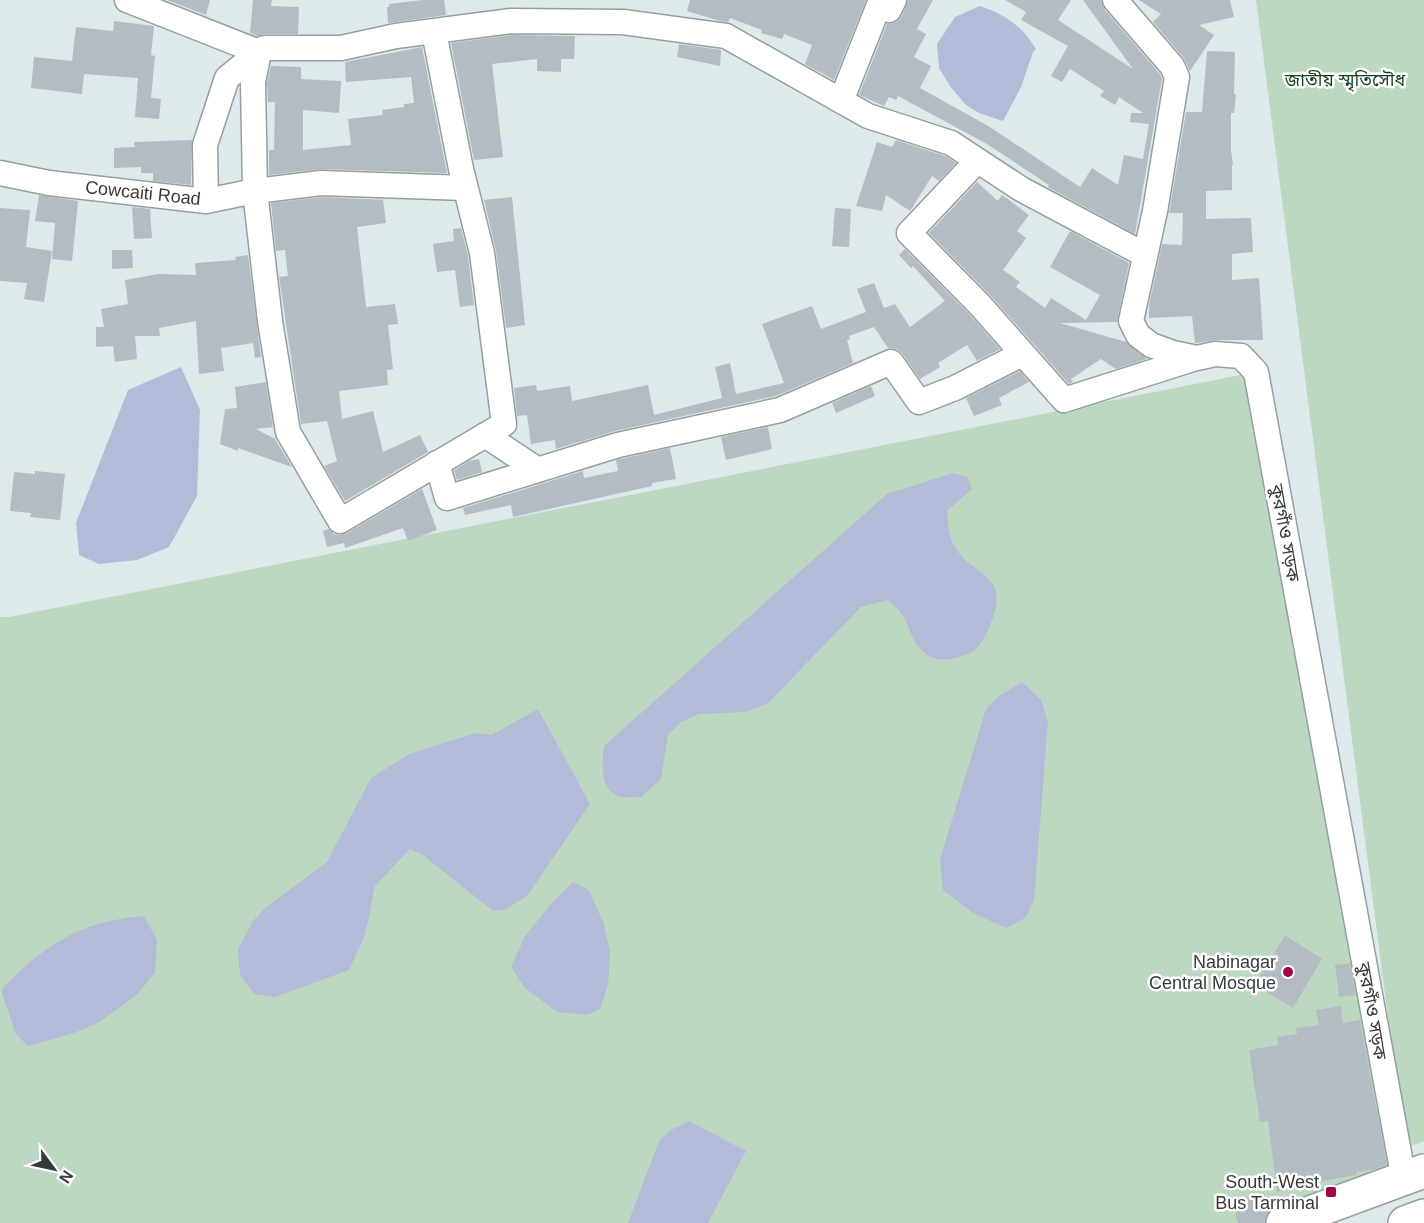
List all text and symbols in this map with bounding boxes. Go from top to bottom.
park label: জাতীয় স্মৃতিসৌধ [1284,70,1405,92]
street label: Cowcaiti Road [84,177,202,209]
street label: কুরগাঁও সড়ক [1265,482,1303,584]
place label: Nabinagar Central Mosque [1149,952,1276,993]
street label: কুরগাঁও সড়ক [1352,960,1390,1062]
marker: Nabinagar Central Mosque [1281,965,1295,979]
north arrow [24,1139,84,1199]
text: N [56,1167,76,1186]
place label: South-West Bus Tarminal [1215,1172,1319,1213]
marker: South-West Bus Tarminal [1324,1185,1338,1199]

